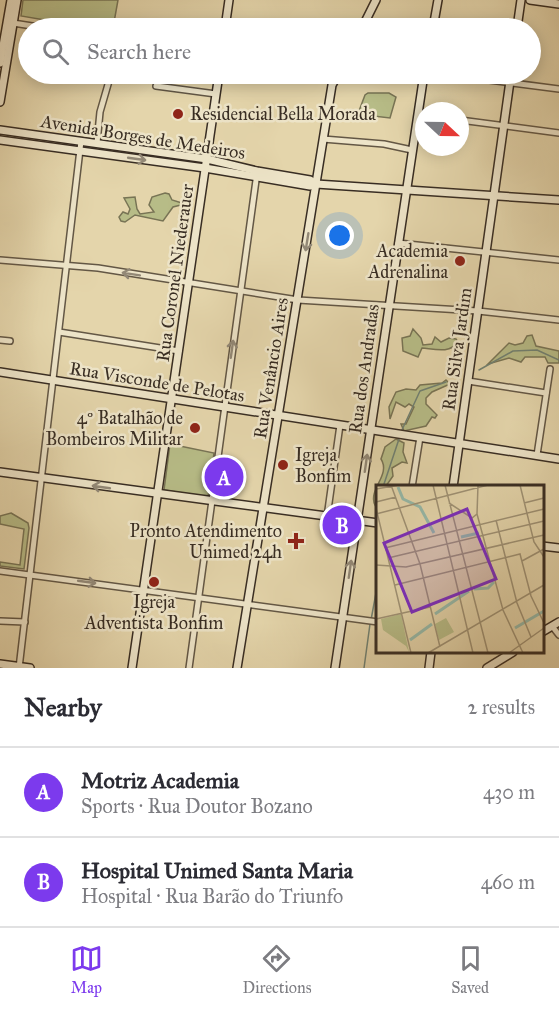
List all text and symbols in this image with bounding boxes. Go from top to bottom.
search box [18,18,541,84]
icon: search [39,35,72,68]
text: Search here [87,38,191,65]
north arrow [415,102,469,156]
place label: Residencial Bella Morada [190,103,376,125]
marker: Residencial Bella Morada [171,107,185,121]
street label: Avenida Borges de Medeiros [38,110,247,165]
one-way arrow [127,153,147,164]
street label: Rua Coronel Niederauer [152,183,198,363]
your location [325,221,354,250]
one-way arrow [301,231,312,251]
place label: Academia Adrenalina [367,240,448,283]
marker: Academia Adrenalina [453,254,467,268]
one-way arrow [121,268,141,279]
street label: Rua Silva Jardim [437,286,478,412]
street label: Rua Venâncio Aires [249,296,293,440]
street label: Rua dos Andradas [344,303,384,435]
one-way arrow [227,340,238,360]
street label: Rua Visconde de Pelotas [68,357,246,407]
place label: 4º Batalhão de Bombeiros Militar [45,407,183,450]
marker: 4º Batalhão de Bombeiros Militar [188,421,202,435]
place label: Igreja Bonfim [295,444,351,487]
one-way arrow [360,453,371,473]
pin: A [204,454,244,500]
marker: Igreja Bonfim [276,458,290,472]
one-way arrow [91,481,111,492]
inset map [376,485,544,653]
pin: B [322,502,362,548]
place label: Pronto Atendimento Unimed 24h [129,520,282,563]
marker: Pronto Atendimento Unimed 24h [287,532,305,550]
one-way arrow [345,559,356,579]
marker: Igreja Adventista Bonfim [147,575,161,589]
one-way arrow [77,577,96,588]
place label: Igreja Adventista Bonfim [84,591,223,634]
text: Nearby [24,691,102,723]
text: 2 results [467,695,535,719]
text: Motriz Academia [81,767,239,794]
text: A [37,780,50,804]
text: 430 m [483,780,535,804]
text: Sports · Rua Doutor Bozano [81,794,313,818]
text: Hospital Unimed Santa Maria [81,857,353,884]
text: B [37,870,50,894]
text: 460 m [481,870,535,894]
text: Hospital · Rua Barão do Triunfo [81,884,343,908]
tab: Map [70,942,103,997]
tab: Directions [243,942,311,997]
tab: Saved [451,942,489,997]

